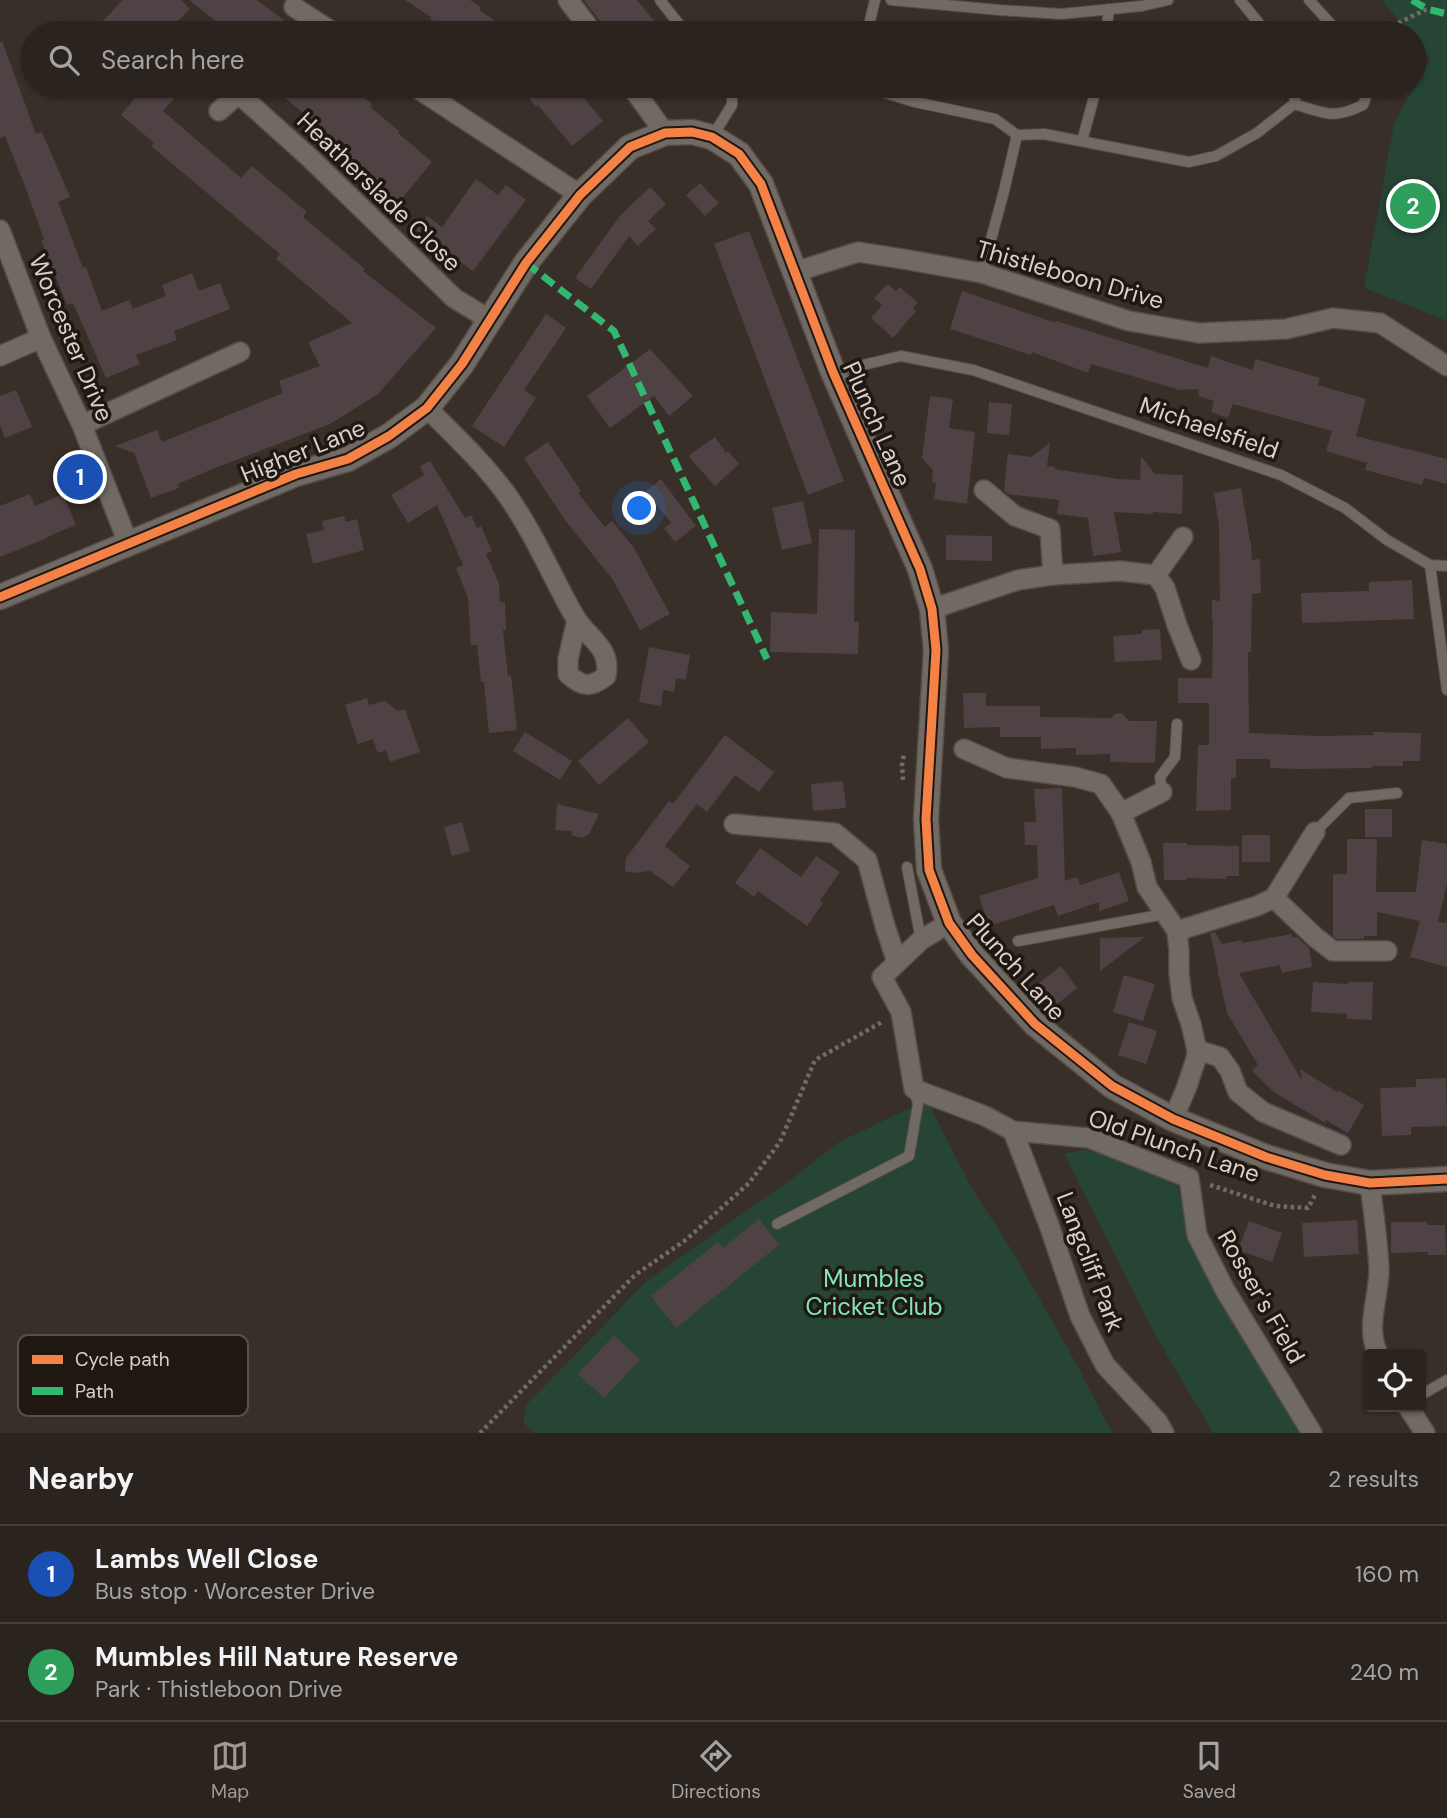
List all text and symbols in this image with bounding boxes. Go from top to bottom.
search box [21,21,1426,98]
icon: search [45,41,83,79]
text: Search here [101,43,244,77]
street label: Heatherslade Close [291,105,468,278]
pin: 2 [1390,180,1436,232]
street label: Thistleboon Drive [973,233,1167,316]
street label: Worcester Drive [22,250,121,426]
street label: Plunch Lane [836,356,919,491]
street label: Michaelsfield [1136,389,1283,466]
street label: Higher Lane [236,412,369,490]
pin: 1 [57,451,103,503]
your location [622,491,656,525]
street label: Plunch Lane [960,907,1073,1027]
street label: Old Plunch Lane [1084,1102,1264,1189]
street label: Langcliff Park [1050,1187,1131,1336]
street label: Rosser's Field [1211,1224,1312,1369]
park label: Mumbles Cricket Club [805,1263,943,1322]
legend [18,1335,248,1416]
text: Cycle path [75,1347,170,1372]
map controls [1363,1349,1426,1412]
button: locate [1363,1349,1426,1412]
text: Path [75,1379,114,1404]
text: Nearby [28,1459,134,1498]
text: 2 results [1328,1464,1419,1494]
text: Lambs Well Close [95,1542,318,1576]
text: 1 [47,1559,55,1589]
text: 160 m [1355,1559,1419,1589]
text: Bus stop · Worcester Drive [95,1576,375,1606]
text: Mumbles Hill Nature Reserve [95,1640,458,1674]
text: 2 [44,1657,58,1687]
text: 240 m [1350,1657,1419,1687]
text: Park · Thistleboon Drive [95,1674,343,1704]
tab: Map [211,1737,249,1804]
tab: Directions [671,1737,761,1804]
tab: Saved [1183,1737,1236,1804]

